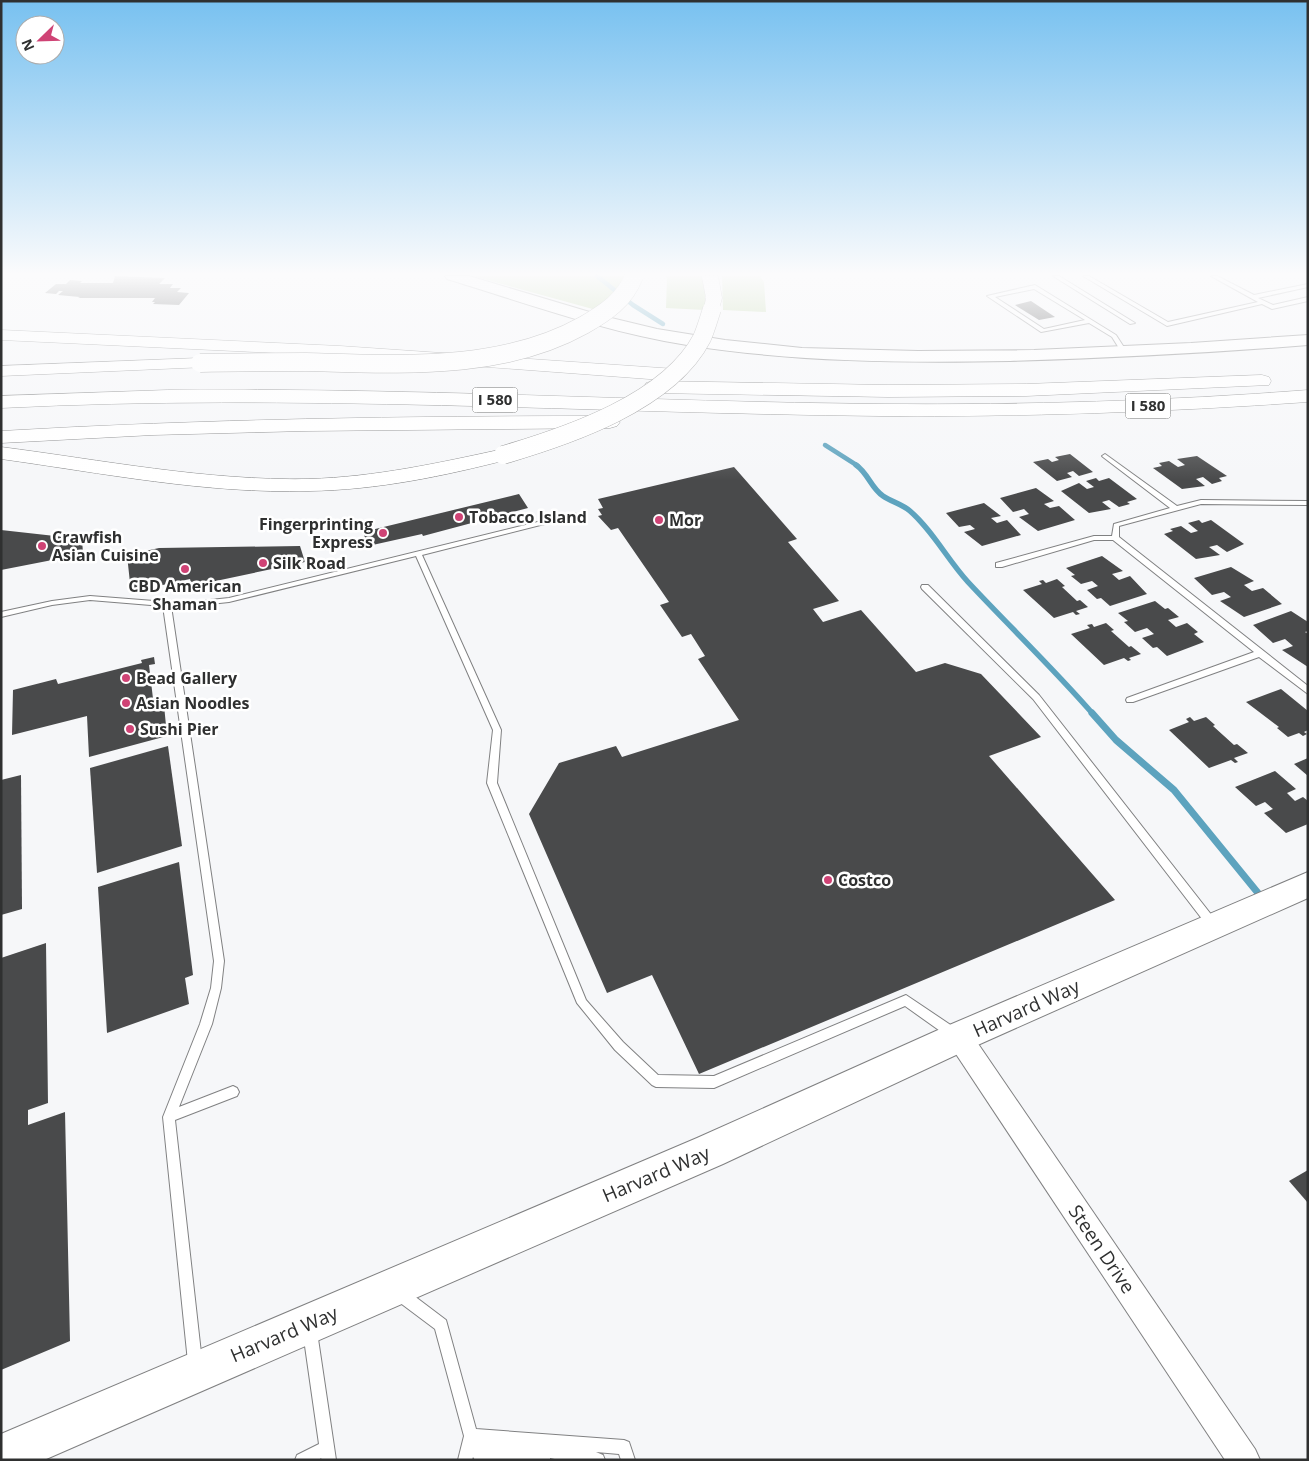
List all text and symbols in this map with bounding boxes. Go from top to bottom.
north arrow [15,15,65,65]
text: N [17,36,39,54]
road number: I 580 [472,388,518,412]
road number: I 580 [1126,394,1170,418]
place label: Tobacco Island [469,506,587,528]
place label: Mor [669,509,701,531]
marker: Tobacco Island [453,511,465,523]
place label: Fingerprinting Express [259,513,373,553]
marker: Mor [653,514,665,526]
place label: Crawfish Asian Cuisine [52,526,159,566]
marker: Fingerprinting Express [377,527,389,539]
marker: Crawfish Asian Cuisine [36,540,48,552]
place label: Silk Road [273,552,346,574]
marker: Silk Road [257,557,269,569]
marker: CBD American Shaman [179,563,191,575]
place label: CBD American Shaman [128,575,242,615]
place label: Bead Gallery [136,667,238,689]
marker: Bead Gallery [120,672,132,684]
place label: Asian Noodles [136,692,249,714]
marker: Asian Noodles [120,697,132,709]
place label: Sushi Pier [140,718,218,740]
marker: Sushi Pier [124,723,136,735]
place label: Costco [838,869,891,891]
marker: Costco [822,874,834,886]
street label: Harvard Way [968,973,1084,1043]
street label: Harvard Way [598,1140,714,1208]
street label: Steen Drive [1063,1200,1141,1298]
street label: Harvard Way [226,1300,342,1368]

